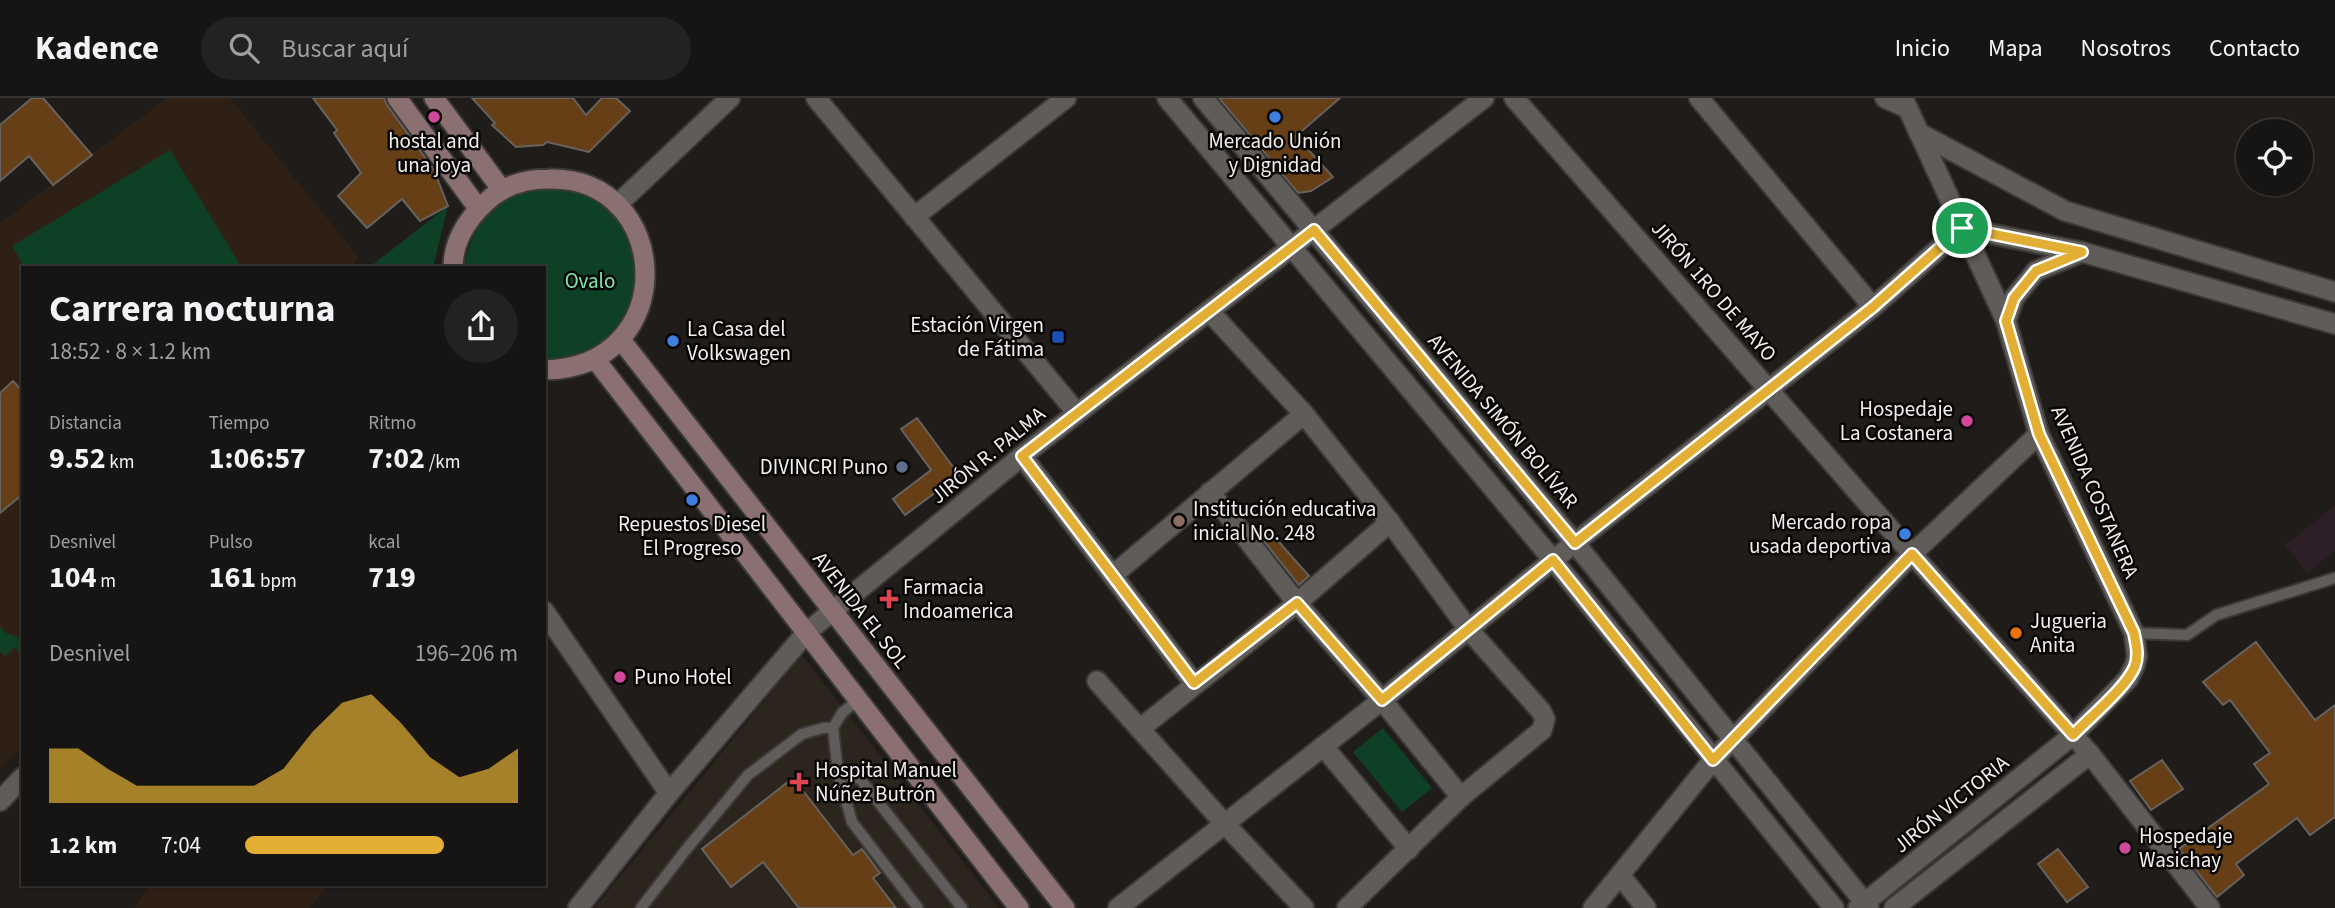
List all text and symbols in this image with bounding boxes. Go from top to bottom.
search box [201,17,691,80]
text: Kadence [35,25,159,72]
icon: search [225,29,263,67]
text: Buscar aquí [281,30,409,67]
text: Inicio [1895,31,1950,66]
text: Mapa [1988,31,2043,66]
text: Nosotros [2081,31,2171,66]
text: Contacto [2209,31,2300,66]
marker: hostal and una joya [426,109,442,125]
marker: Mercado Unión y Dignidad [1267,109,1283,125]
map controls [2236,119,2313,196]
button: locate [2236,119,2313,196]
place label: hostal and una joya [388,126,480,180]
place label: Mercado Unión y Dignidad [1208,126,1342,180]
pin [1932,198,1992,258]
icon: arrive [1943,209,1981,247]
street label: JIRÓN 1RO DE MAYO [1644,214,1784,368]
park label: Ovalo [565,266,615,296]
text: Carrera nocturna [49,282,336,336]
button: share [444,289,518,363]
place label: Estación Virgen de Fátima [910,310,1044,364]
place label: La Casa del Volkswagen [687,314,791,368]
street label: AVENIDA SIMÓN BOLÍVAR [1421,327,1585,515]
marker: Estación Virgen de Fátima [1050,329,1066,345]
marker: La Casa del Volkswagen [665,333,681,349]
text: 18:52 · 8 × 1.2 km [49,335,211,368]
place label: Hospedaje La Costanera [1840,394,1953,448]
street label: JIRÓN R. PALMA [924,399,1052,511]
street label: AVENIDA COSTANERA [2043,401,2147,584]
text: Distancia [49,410,122,437]
text: Tiempo [209,410,270,437]
text: Ritmo [368,410,416,437]
marker: Hospedaje La Costanera [1959,413,1975,429]
text: 9.52 [49,437,106,480]
text: 1:06:57 [209,437,306,480]
text: 7:02 [368,437,425,480]
text: km [106,449,135,476]
text: /km [425,449,460,476]
place label: DIVINCRI Puno [760,452,888,482]
marker: DIVINCRI Puno [894,459,910,475]
marker: Repuestos Diesel El Progreso [684,492,700,508]
place label: Institución educativa inicial No. 248 [1193,494,1376,548]
place label: Mercado ropa usada deportiva [1749,507,1891,561]
place label: Repuestos Diesel El Progreso [618,509,766,563]
marker: Institución educativa inicial No. 248 [1171,513,1187,529]
marker: Mercado ropa usada deportiva [1897,526,1913,542]
text: Desnivel [49,529,116,556]
text: Pulso [209,529,253,556]
text: kcal [368,529,400,556]
street label: AVENIDA EL SOL [806,545,916,675]
text: 104 [49,556,97,599]
text: 161 [209,556,256,599]
text: 719 [368,556,416,599]
text: m [97,568,116,595]
text: bpm [256,568,297,595]
place label: Farmacia Indoamerica [903,572,1014,626]
marker: Farmacia Indoamerica [881,591,897,607]
place label: Jugueria Anita [2030,606,2107,660]
marker: Jugueria Anita [2008,625,2024,641]
text: Desnivel [49,637,130,670]
text: 196–206 m [415,637,518,670]
place label: Puno Hotel [634,662,732,692]
marker: Puno Hotel [612,669,628,685]
street label: JIRÓN VICTORIA [1887,748,2016,860]
place label: Hospital Manuel Núñez Butrón [815,755,957,809]
marker: Hospital Manuel Núñez Butrón [789,772,809,792]
place label: Hospedaje Wasichay [2139,821,2233,875]
text: 1.2 km [49,829,117,862]
text: 7:04 [161,829,201,862]
marker: Hospedaje Wasichay [2117,840,2133,856]

